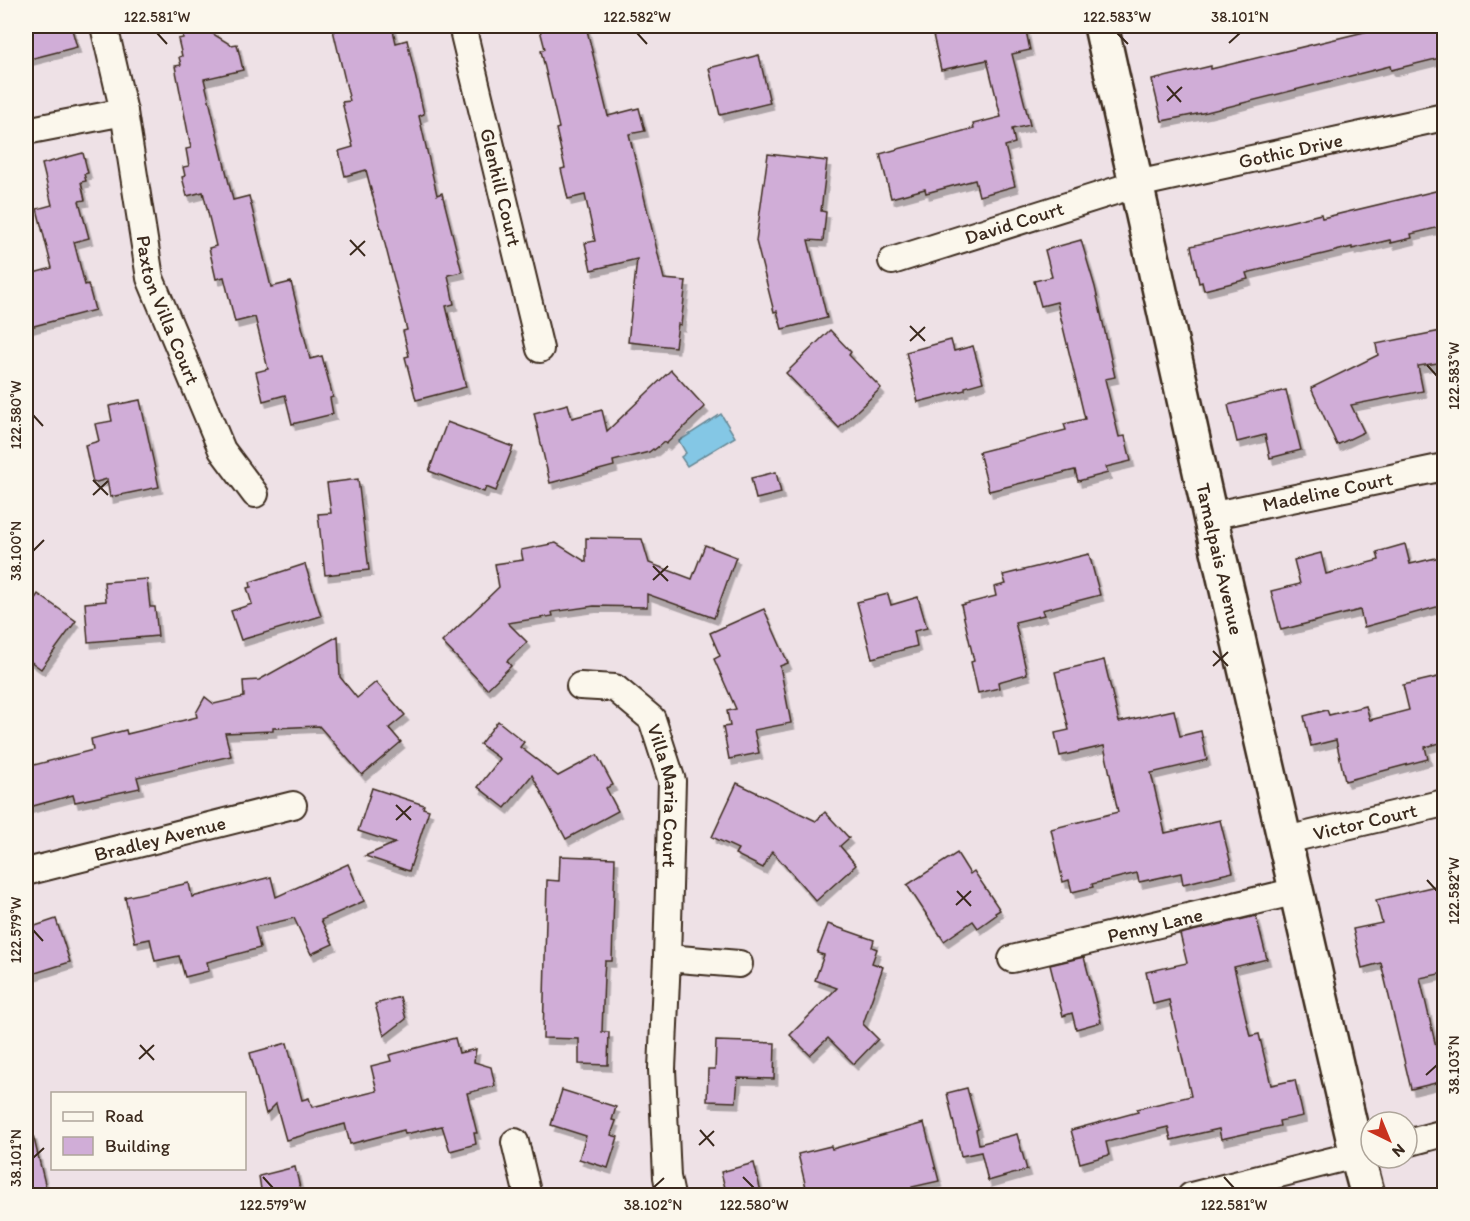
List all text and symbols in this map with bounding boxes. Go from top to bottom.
text: 122.581°W [124,8,191,26]
text: 122.582°W [603,8,671,26]
text: 122.583°W [1083,8,1151,26]
text: 38.101°N [1211,8,1269,26]
street label: Glenhill Court [475,126,527,249]
street label: Gothic Drive [1236,127,1345,173]
street label: David Court [961,196,1067,249]
street label: Paxton Villa Court [131,234,205,388]
text: 122.583°W [1445,342,1463,410]
text: 122.580°W [7,380,25,450]
street label: Madeline Court [1260,466,1395,517]
street label: Tamalpais Avenue [1191,481,1249,637]
text: 38.100°N [7,521,25,581]
street label: Villa Maria Court [642,721,684,868]
street label: Victor Court [1311,798,1420,845]
street label: Bradley Avenue [92,810,228,866]
text: 122.582°W [1445,857,1463,925]
text: 122.579°W [7,896,25,963]
street label: Penny Lane [1105,902,1205,948]
text: 38.103°N [1445,1035,1463,1095]
legend [51,1092,246,1170]
text: Road [105,1105,144,1127]
north arrow [1359,1110,1419,1170]
text: 38.101°N [7,1129,25,1187]
text: Building [105,1135,171,1157]
text: N [1388,1140,1409,1161]
text: 122.579°W [240,1196,307,1214]
text: 38.102°N [624,1196,682,1214]
text: 122.580°W [719,1196,789,1214]
text: 122.581°W [1201,1196,1268,1214]

